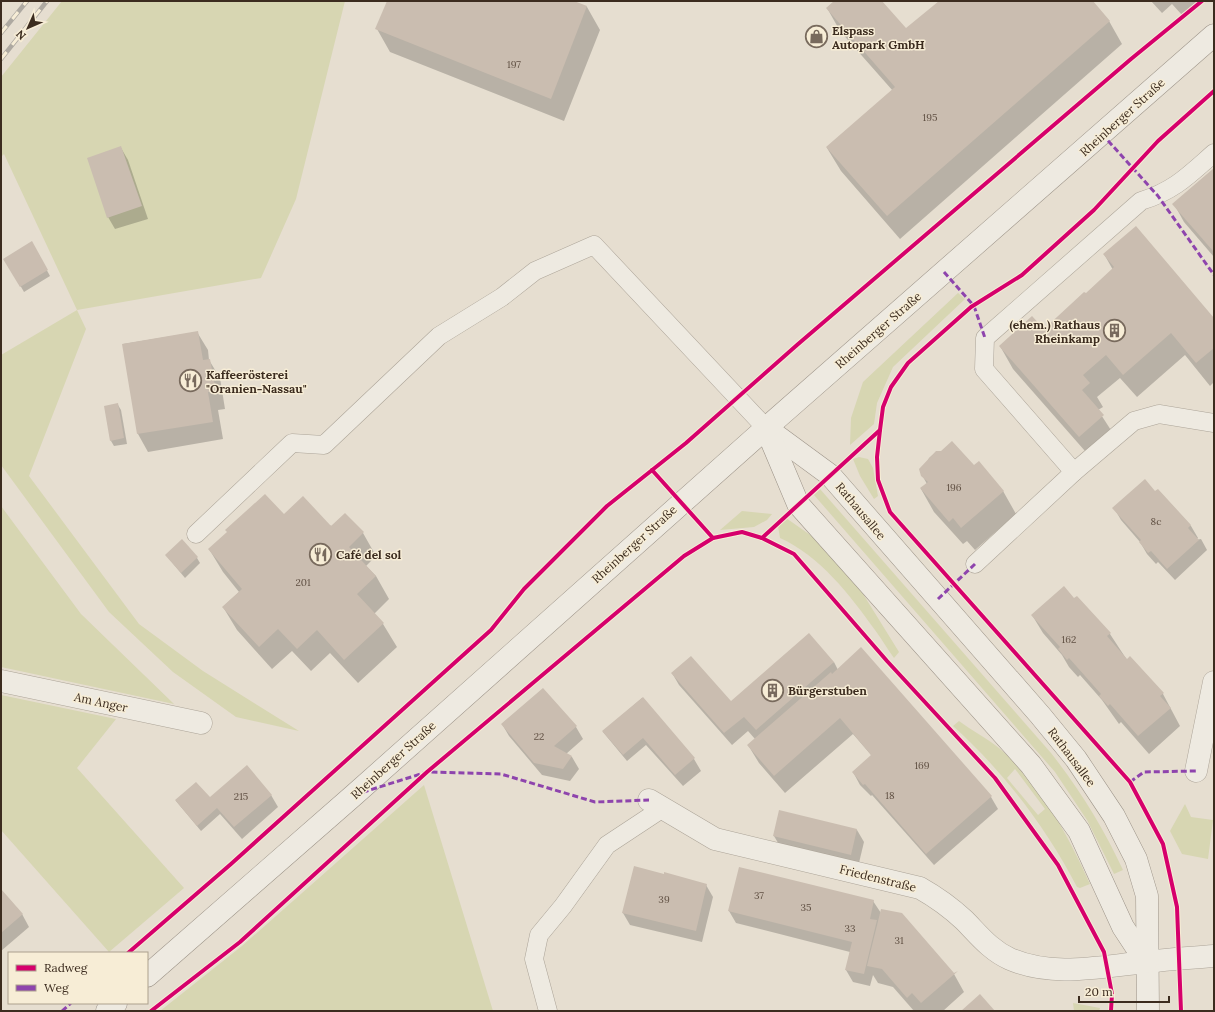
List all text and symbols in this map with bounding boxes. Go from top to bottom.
north arrow [8,8,48,48]
place label: Elspass Autopark GmbH [832,23,925,52]
shop icon: Elspass Autopark GmbH [804,24,830,50]
text: N [13,27,29,43]
house number: 197 [507,58,521,71]
street label: Rheinberger Straße [1076,75,1168,159]
house number: 195 [923,111,937,124]
street label: Rheinberger Straße [832,288,925,372]
place label: (ehem.) Rathaus Rheinkamp [1010,317,1100,346]
building icon: (ehem.) Rathaus Rheinkamp [1102,318,1128,344]
place label: Kaffeerösterei "Oranien-Nassau" [206,367,307,396]
restaurant icon: Kaffeerösterei "Oranien-Nassau" [178,368,204,394]
street label: Rathausallee [833,479,890,543]
house number: 196 [946,481,962,494]
street label: Rheinberger Straße [588,502,680,586]
house number: 8c [1151,515,1161,528]
restaurant icon: Café del sol [307,541,333,567]
place label: Café del sol [336,547,402,562]
house number: 201 [295,576,311,589]
house number: 162 [1062,633,1076,646]
building icon: Bürgerstuben [759,677,785,703]
place label: Bürgerstuben [788,683,867,698]
street label: Am Anger [72,689,130,715]
street label: Rheinberger Straße [347,718,439,802]
street label: Rathausallee [1045,725,1099,790]
house number: 22 [534,730,544,743]
house number: 169 [914,759,930,772]
house number: 18 [885,789,895,802]
house number: 215 [234,790,248,803]
street label: Friedenstraße [838,861,918,895]
house number: 37 [754,889,764,902]
house number: 39 [658,893,670,906]
house number: 35 [800,901,812,914]
house number: 33 [844,922,856,935]
house number: 31 [894,934,904,947]
legend [8,952,148,1004]
text: Radweg [44,960,88,975]
scale bar [1079,978,1169,1004]
text: Weg [44,980,69,995]
text: 20 m [1085,984,1113,999]

